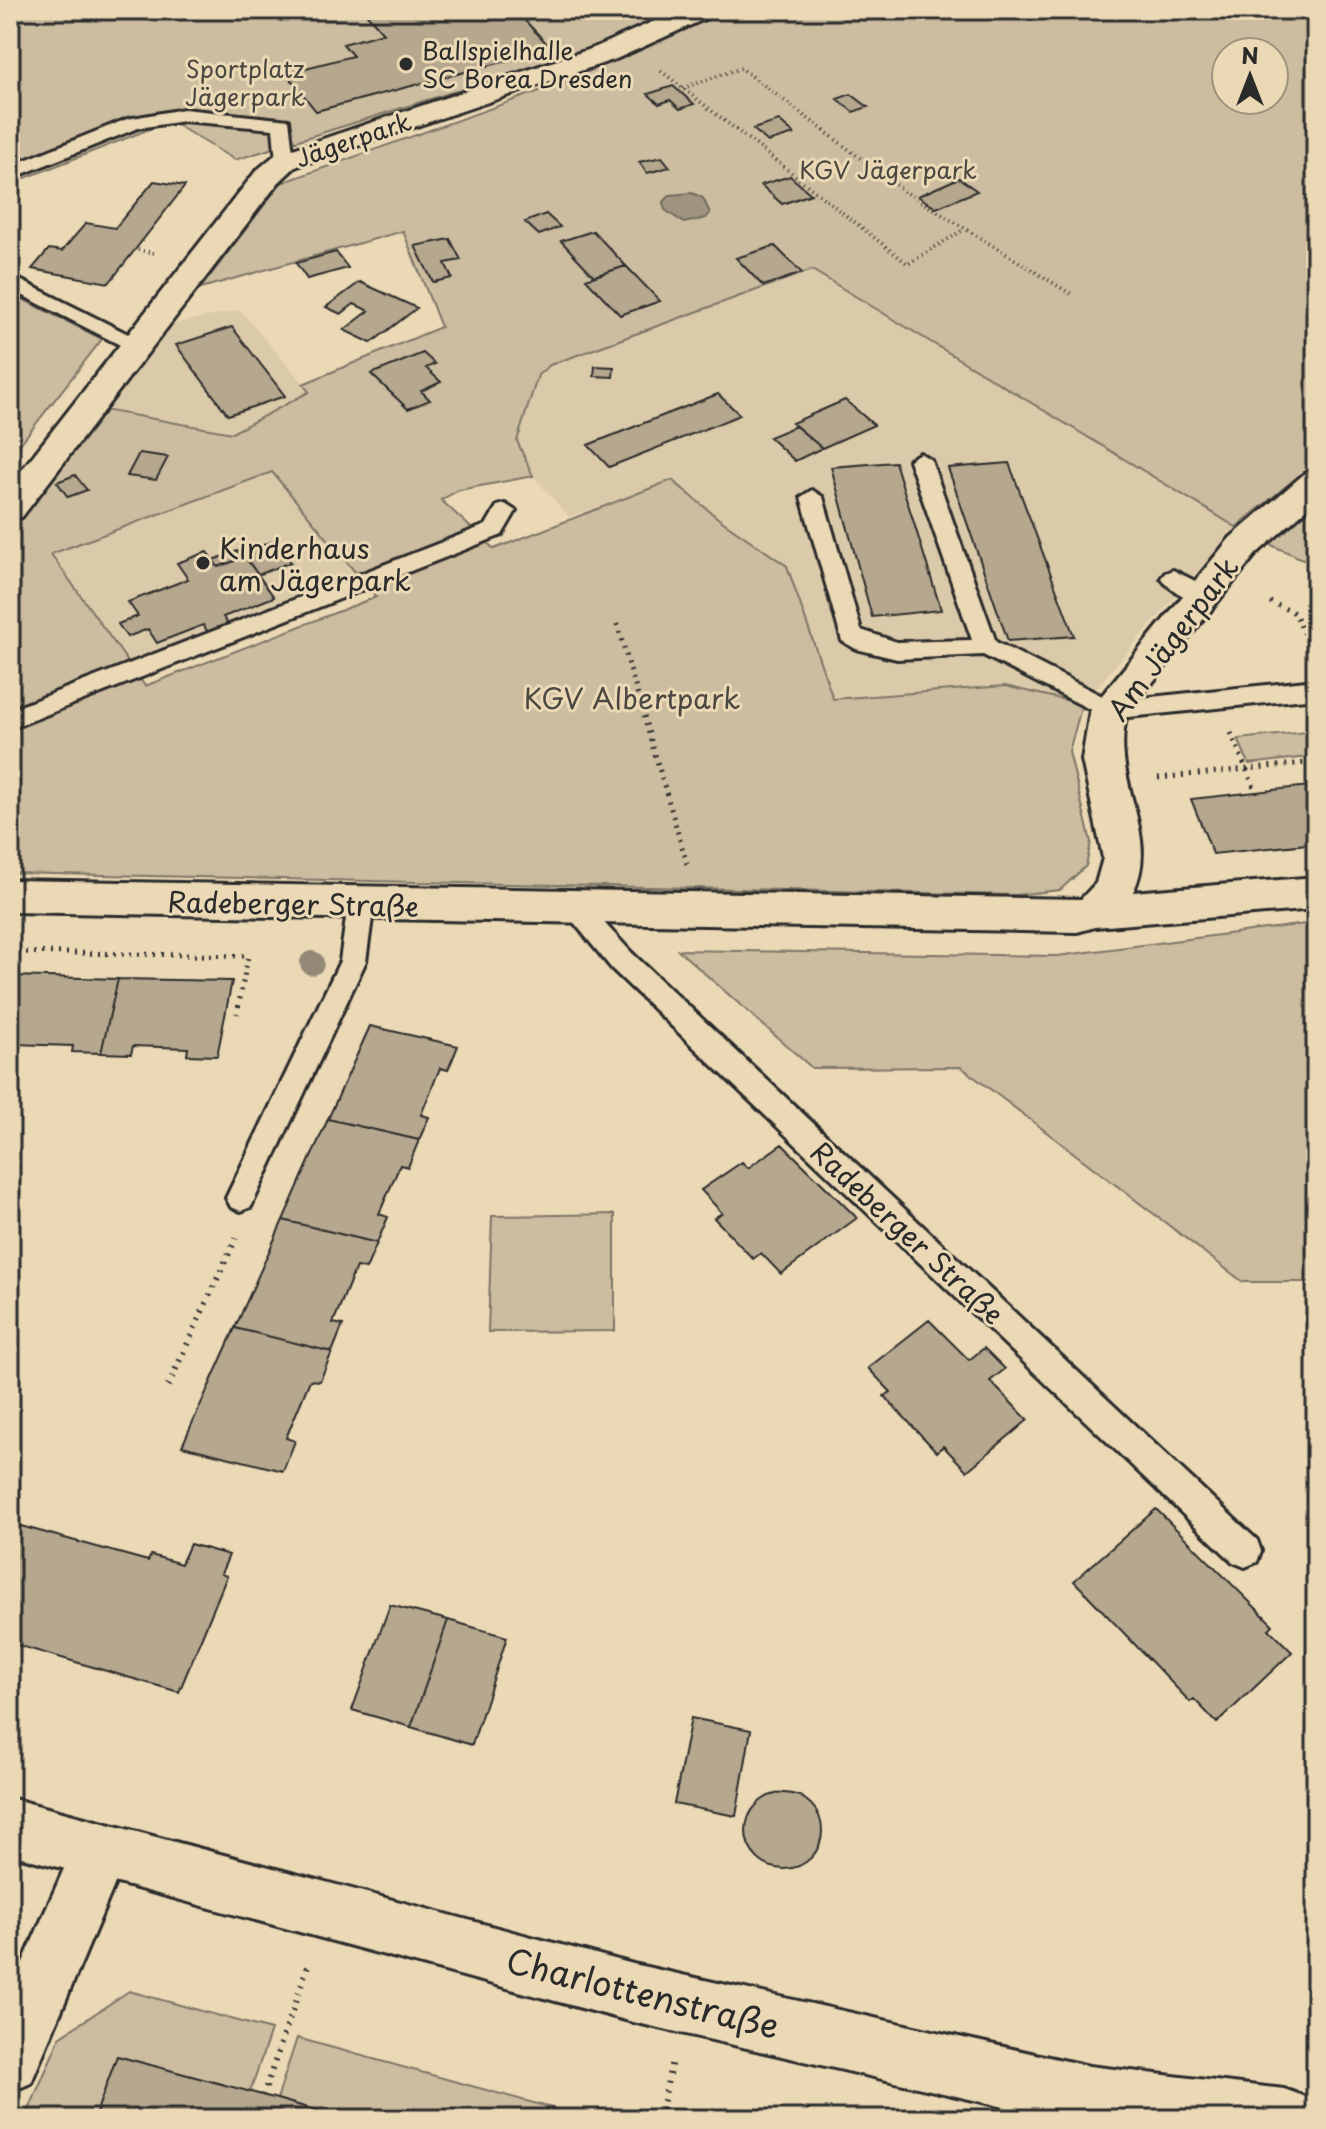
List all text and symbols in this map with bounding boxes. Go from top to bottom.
place label: Ballspielhalle SC Borea Dresden [422,32,632,96]
north arrow [1210,36,1290,116]
text: N [1241,38,1259,71]
park label: Sportplatz Jägerpark [185,50,305,114]
marker: Ballspielhalle SC Borea Dresden [397,55,415,73]
street label: Jägerpark [290,102,416,176]
park label: KGV Jägerpark [799,151,977,187]
place label: Kinderhaus am Jägerpark [219,526,411,601]
street label: Am Jägerpark [1096,547,1248,729]
marker: Kinderhaus am Jägerpark [194,554,212,572]
park label: KGV Albertpark [524,676,740,719]
street label: Radeberger Straße [167,879,419,927]
street label: Radeberger Straße [801,1130,1015,1334]
street label: Charlottenstraße [501,1933,785,2051]

